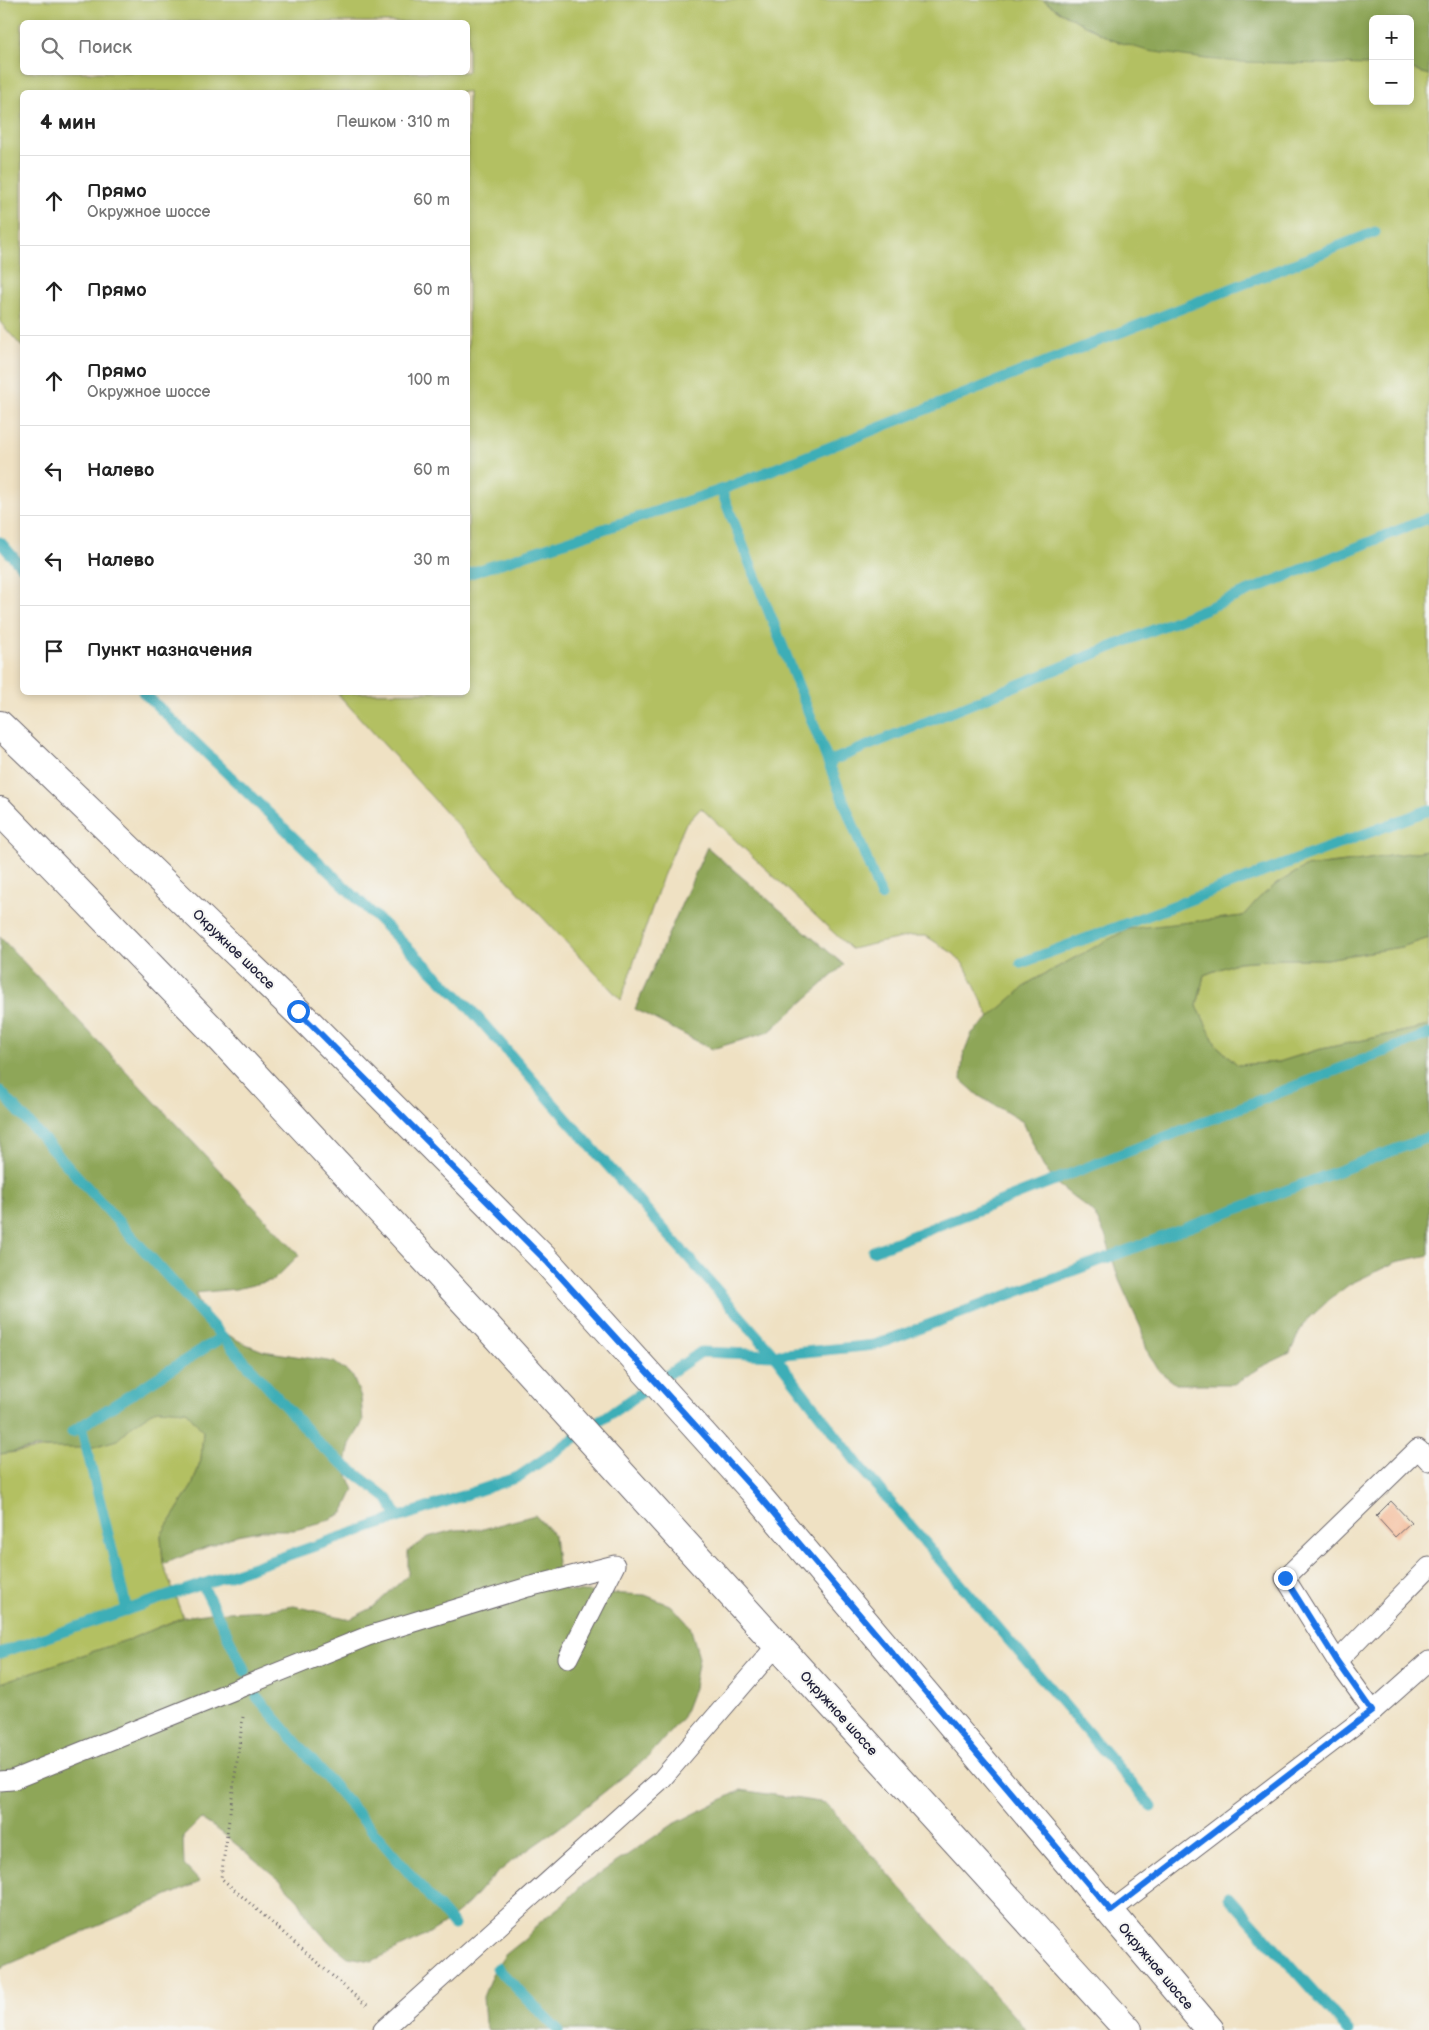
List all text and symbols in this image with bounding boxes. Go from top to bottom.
map controls [1369,15,1414,105]
button: + [1369,15,1414,60]
search box [20,20,470,75]
icon: search [38,34,66,62]
text: Поиск [78,36,132,59]
button: − [1369,60,1414,105]
text: 4 мин [40,110,96,135]
text: Пешком · 310 m [336,113,450,132]
text: Прямо [87,180,147,203]
icon: ahead [40,187,68,215]
text: 60 m [413,191,450,210]
text: Окружное шоссе [87,203,211,222]
icon: ahead [40,277,68,305]
text: Прямо [87,279,147,302]
text: 60 m [413,281,450,300]
text: Прямо [87,360,147,383]
icon: ahead [40,367,68,395]
text: 100 m [407,371,450,390]
text: Окружное шоссе [87,383,211,402]
icon: left [40,457,68,485]
text: Налево [87,459,154,482]
text: 60 m [413,461,450,480]
icon: left [40,547,68,575]
text: Налево [87,549,154,572]
text: 30 m [413,551,450,570]
icon: arrive [40,637,68,665]
text: Пункт назначения [87,639,252,662]
street label: Окружное шоссе [189,906,279,993]
route start [287,1000,310,1023]
route end [1274,1567,1297,1590]
street label: Окружное шоссе [796,1667,881,1759]
street label: Окружное шоссе [1114,1919,1197,2013]

